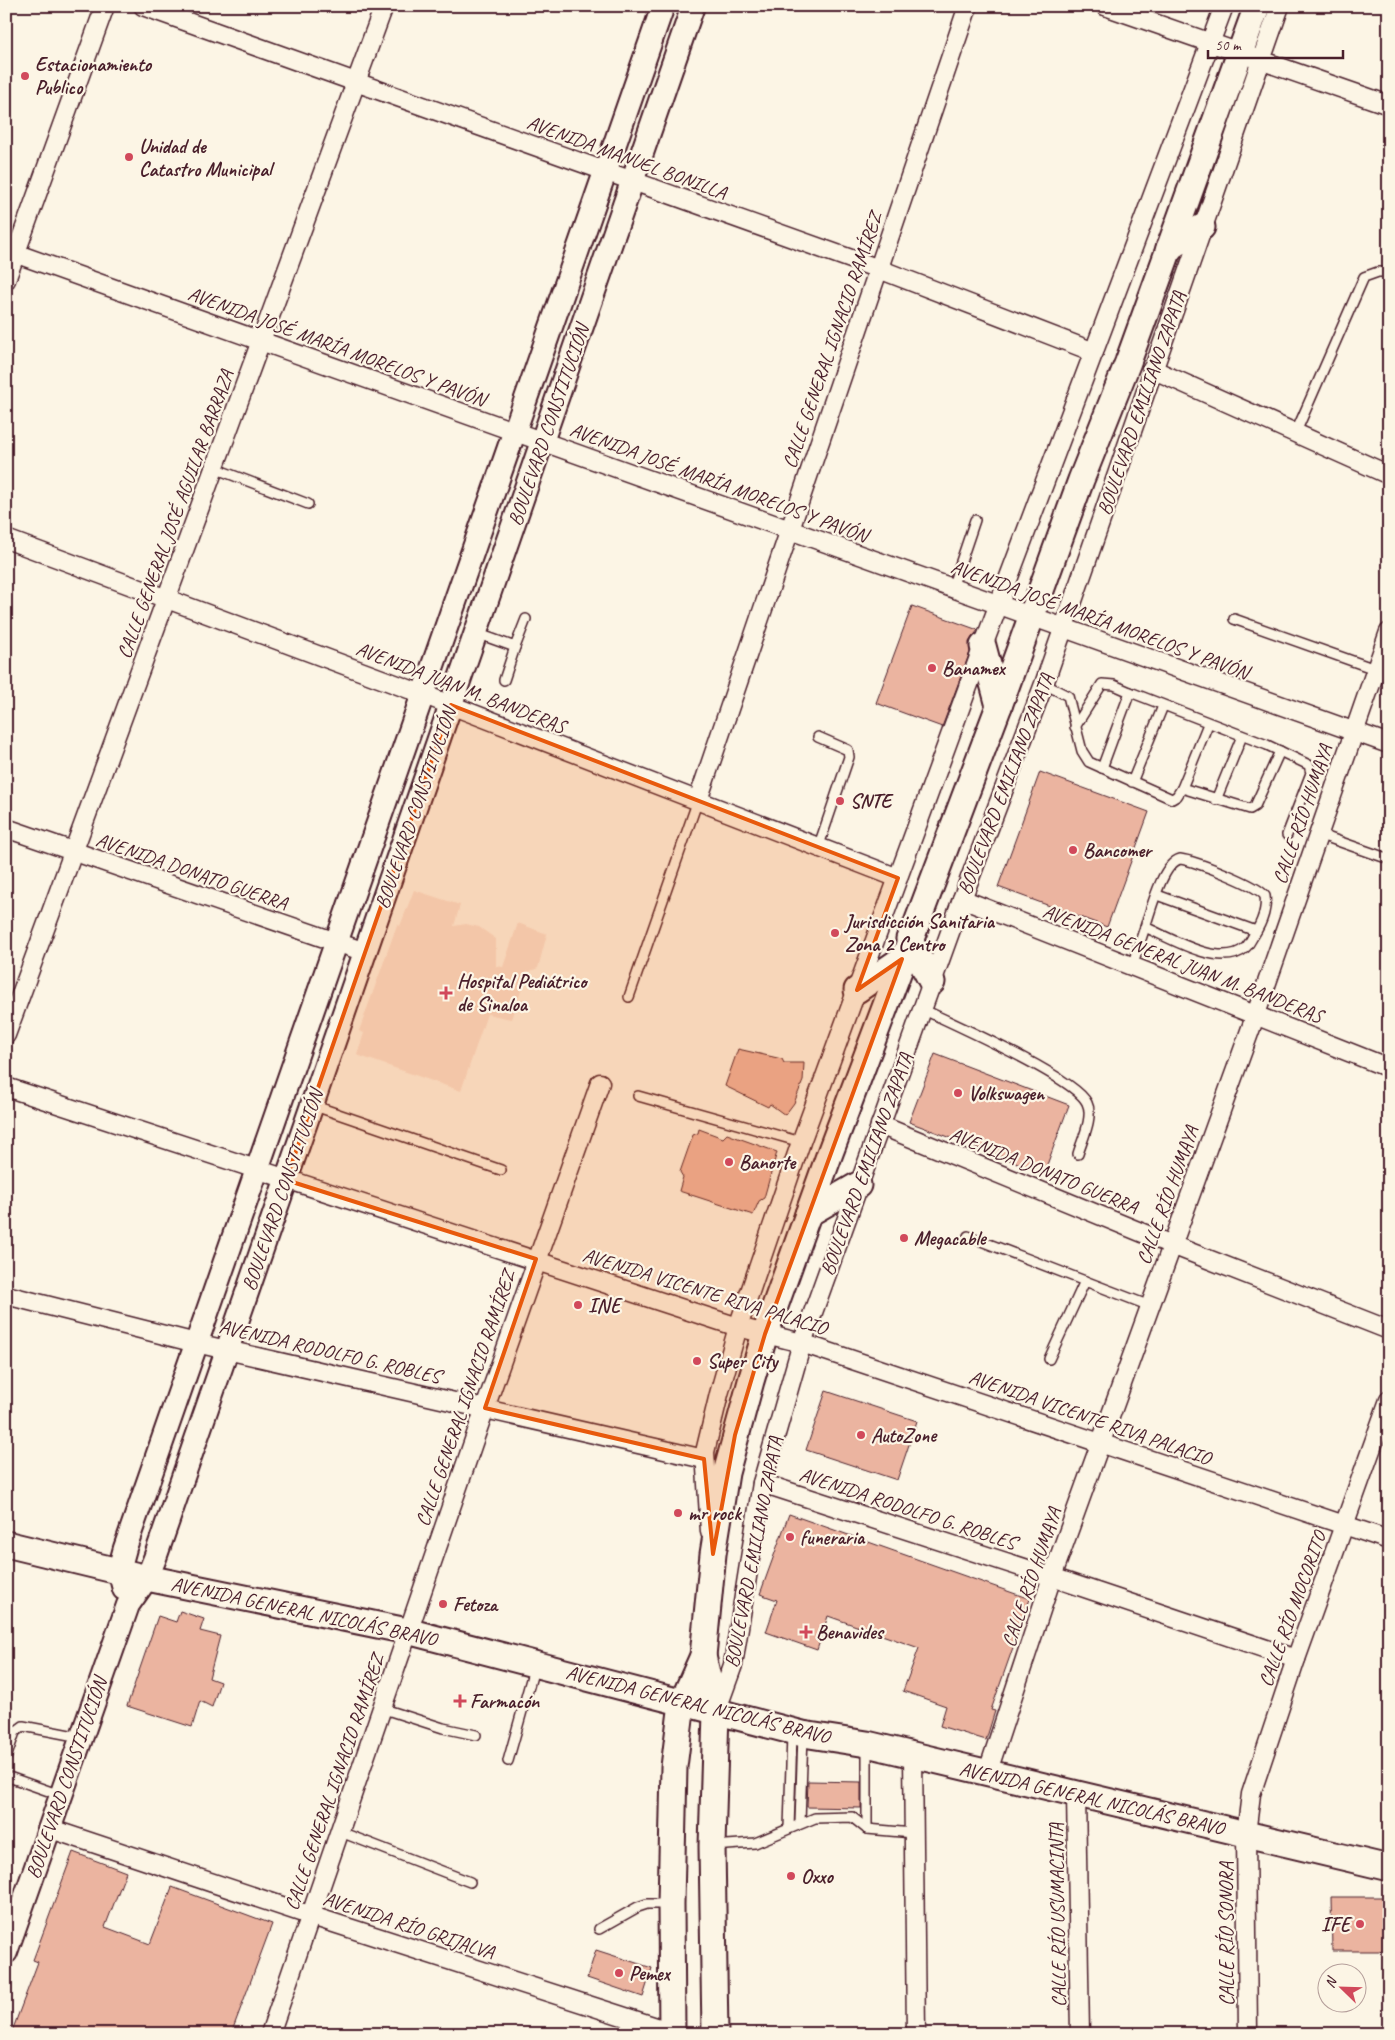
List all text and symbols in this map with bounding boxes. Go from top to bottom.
scale bar [1208,28,1342,60]
text: 50 m [1215,36,1242,55]
place label: Estacionamiento Publico [35,52,153,100]
marker: Estacionamiento Publico [19,70,31,82]
street label: AVENIDA MANUEL BONILLA [524,110,731,206]
place label: Unidad de Catastro Municipal [139,134,275,182]
marker: Unidad de Catastro Municipal [123,151,135,163]
street label: CALLE GENERAL IGNACIO RAMÍREZ [777,206,889,471]
street label: AVENIDA JOSÉ MARÍA MORELOS Y PAVÓN [185,281,492,413]
street label: BOULEVARD EMILIANO ZAPATA [1091,287,1192,518]
street label: BOULEVARD CONSTITUCIÓN [502,319,596,529]
street label: CALLE GENERAL JOSÉ AGUILAR BARRAZA [112,366,240,662]
street label: AVENIDA JOSÉ MARÍA MORELOS Y PAVÓN [567,417,874,549]
street label: AVENIDA JOSÉ MARÍA MORELOS Y PAVÓN [948,554,1255,686]
street label: AVENIDA JUAN M. BANDERAS [352,636,571,740]
place label: Banamex [942,656,1007,681]
marker: Banamex [926,662,938,674]
street label: BOULEVARD EMILIANO ZAPATA [952,669,1060,898]
street label: BOULEVARD CONSTITUCIÓN [369,702,463,912]
street label: CALLE RÍO HUMAYA [1267,740,1338,887]
place label: SNTE [850,789,895,814]
marker: SNTE [834,795,846,807]
street label: AVENIDA DONATO GUERRA [93,827,292,916]
place label: Bancomer [1083,838,1154,863]
marker: Bancomer [1067,844,1079,856]
street label: AVENIDA GENERAL JUAN M. BANDERAS [1039,898,1328,1029]
place label: Jurisdicción Sanitaria Zona 2 Centro [843,909,996,957]
marker: Jurisdicción Sanitaria Zona 2 Centro [829,927,841,939]
place label: Hospital Pediátrico de Sinaloa [457,969,588,1017]
marker: Hospital Pediátrico de Sinaloa [439,986,453,1000]
street label: BOULEVARD EMILIANO ZAPATA [815,1049,919,1279]
place label: Volkswagen [968,1081,1046,1106]
street label: BOULEVARD CONSTITUCIÓN [236,1084,330,1294]
marker: Volkswagen [952,1087,964,1099]
street label: AVENIDA DONATO GUERRA [946,1121,1142,1220]
street label: CALLE RÍO HUMAYA [1131,1122,1204,1268]
place label: Banorte [739,1150,797,1175]
marker: Banorte [723,1156,735,1168]
place label: Megacable [914,1226,988,1251]
marker: Megacable [898,1232,910,1244]
street label: AVENIDA VICENTE RIVA PALACIO [580,1242,832,1341]
street label: CALLE GENERAL IGNACIO RAMÍREZ [410,1264,522,1529]
place label: INE [588,1293,624,1318]
marker: INE [572,1299,584,1311]
street label: AVENIDA RODOLFO G. ROBLES [217,1314,447,1390]
place label: Super City [707,1349,780,1374]
marker: Super City [691,1355,703,1367]
street label: AVENIDA VICENTE RIVA PALACIO [966,1364,1216,1471]
place label: AutoZone [871,1423,938,1448]
marker: AutoZone [855,1429,867,1441]
street label: BOULEVARD EMILIANO ZAPATA [719,1434,788,1670]
street label: AVENIDA RODOLFO G. ROBLES [796,1462,1023,1557]
place label: mr rock [688,1501,742,1526]
street label: CALLE RÍO HUMAYA [996,1503,1067,1650]
marker: mr rock [672,1507,684,1519]
place label: funeraria [800,1525,866,1550]
street label: CALLE RÍO MOCORITO [1253,1526,1333,1690]
marker: funeraria [784,1531,796,1543]
street label: AVENIDA GENERAL NICOLÁS BRAVO [169,1571,441,1652]
place label: Fetoza [453,1592,499,1617]
marker: Fetoza [437,1598,449,1610]
place label: Benavides [816,1620,885,1645]
marker: Benavides [800,1626,812,1638]
street label: CALLE GENERAL IGNACIO RAMÍREZ [279,1648,391,1913]
street label: AVENIDA GENERAL NICOLÁS BRAVO [564,1660,834,1750]
street label: BOULEVARD CONSTITUCIÓN [20,1672,114,1882]
place label: Farmacón [470,1689,540,1714]
marker: Farmacón [454,1695,466,1707]
street label: AVENIDA GENERAL NICOLÁS BRAVO [957,1756,1229,1842]
street label: CALLE RÍO USUMACINTA [1043,1822,1072,2007]
street label: CALLE RÍO SONORA [1214,1861,1239,2006]
place label: Oxxo [801,1864,834,1889]
marker: Oxxo [785,1870,797,1882]
street label: AVENIDA RÍO GRIJALVA [320,1886,498,1965]
place label: IFE [1321,1912,1354,1937]
marker: IFE [1354,1918,1366,1930]
place label: Pemex [629,1961,672,1986]
north arrow [1318,1962,1368,2012]
marker: Pemex [613,1967,625,1979]
text: N [1321,1974,1341,1990]

